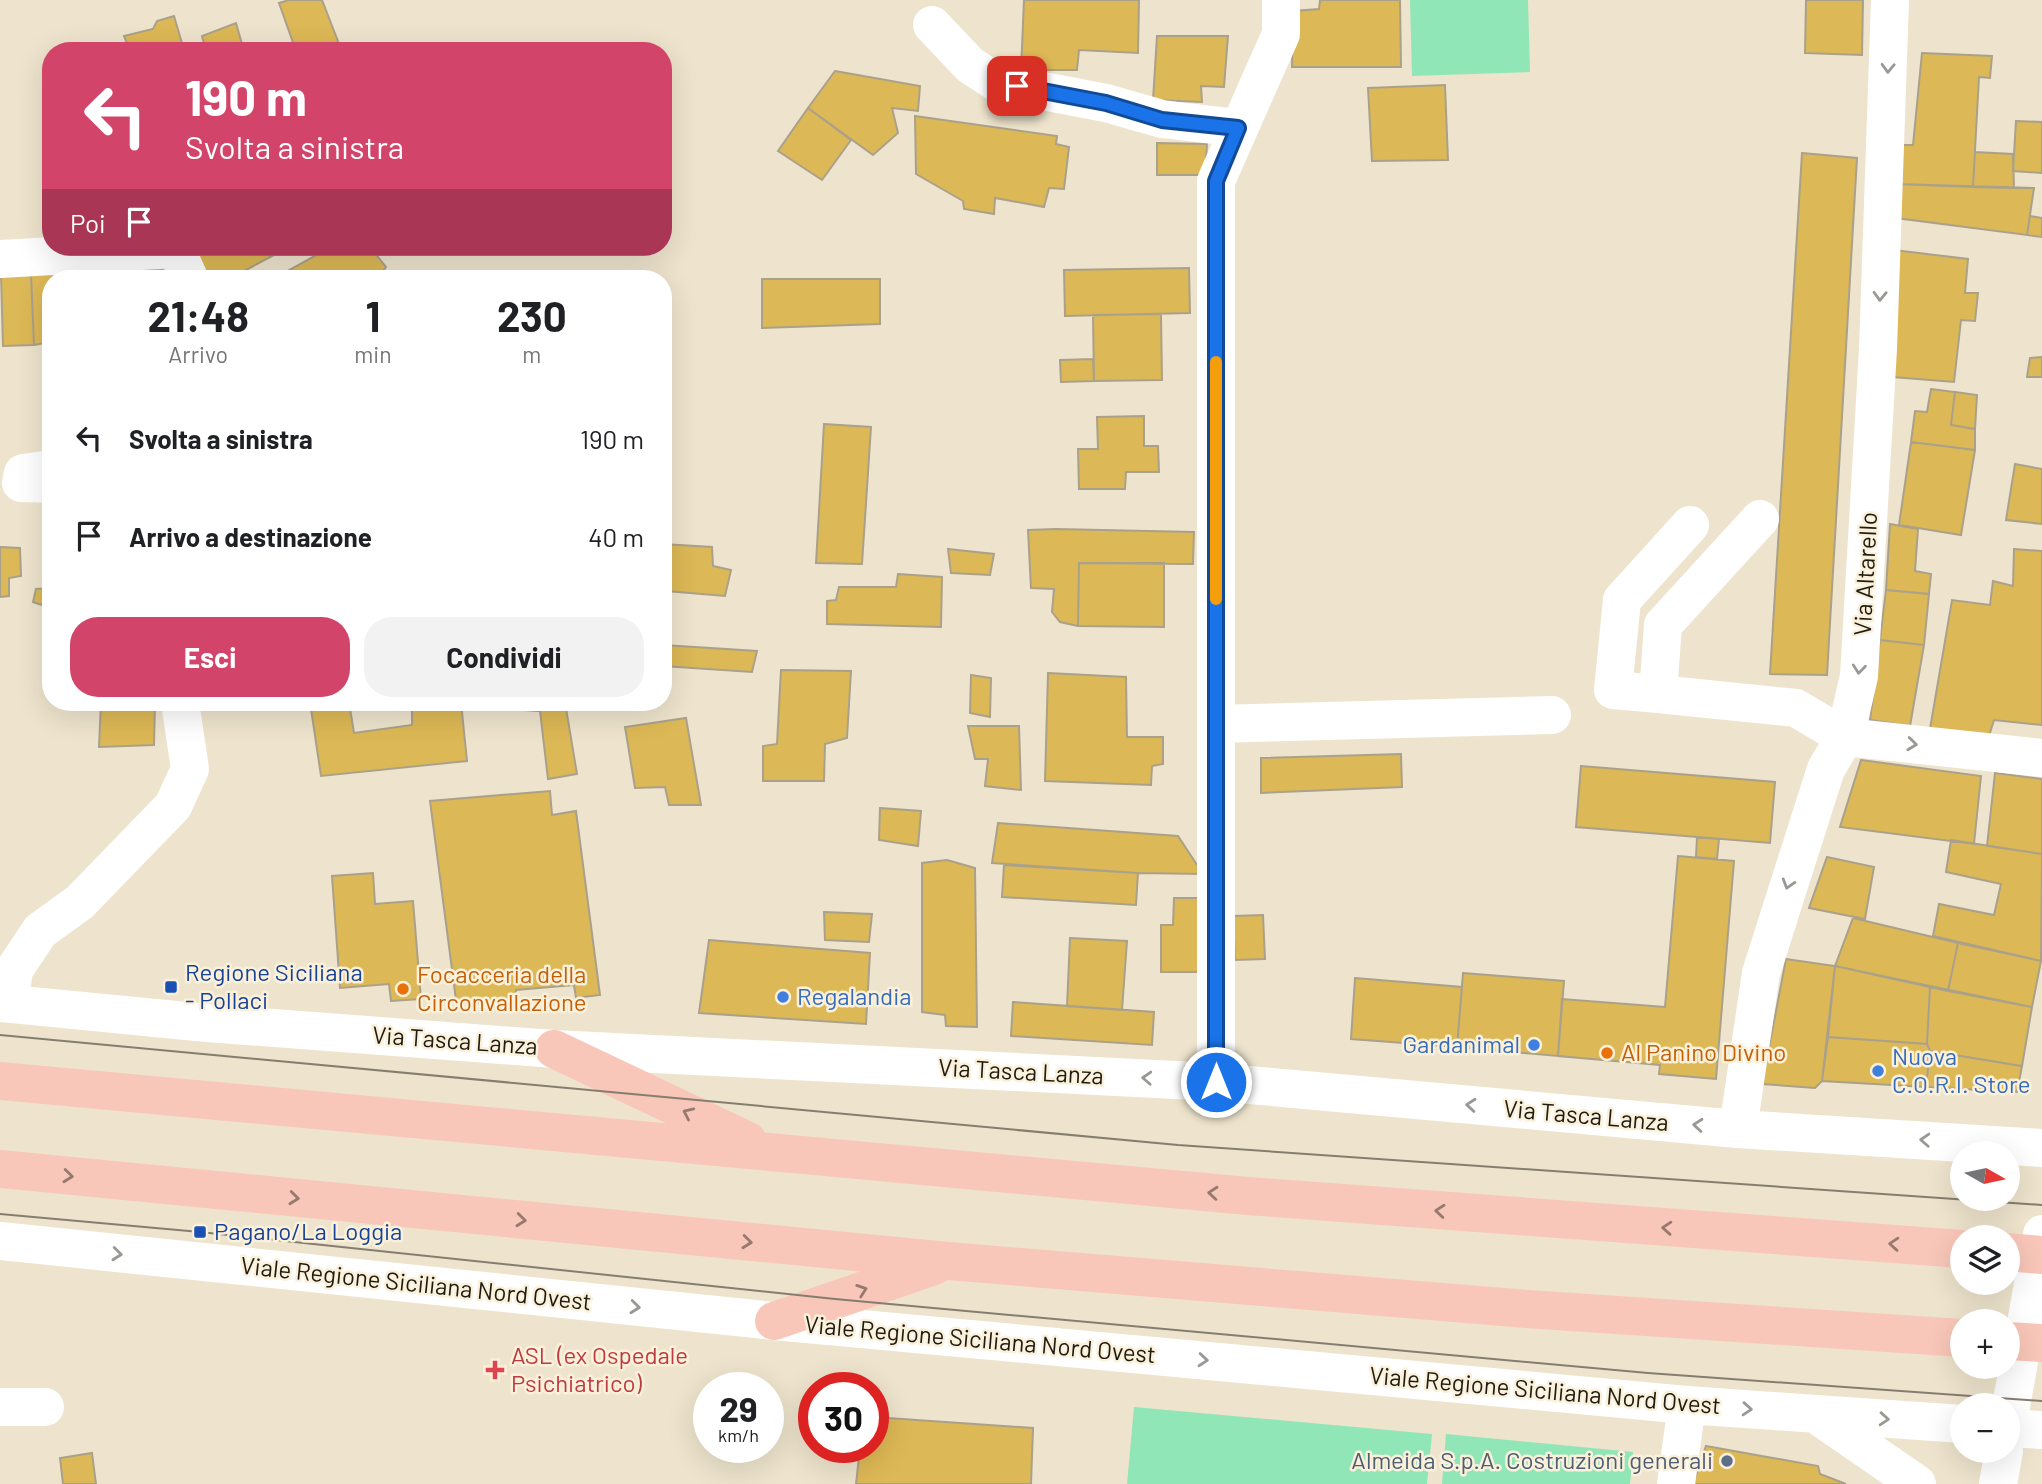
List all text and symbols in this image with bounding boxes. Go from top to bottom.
pin [987,56,1047,116]
one-way arrow [1880,63,1895,74]
text: 190 m [185,67,307,126]
icon: arrive [998,67,1036,105]
icon: left [70,70,161,161]
text: Svolta a sinistra [185,127,404,165]
icon: arrive [120,203,158,241]
text: Poi [70,207,106,238]
text: 21:48 [147,290,249,340]
text: 1 [366,290,380,340]
text: 230 [497,290,567,340]
one-way arrow [1873,290,1888,301]
text: Arrivo [168,340,228,368]
text: min [354,340,392,368]
text: m [522,340,541,368]
icon: left [70,419,108,457]
text: Svolta a sinistra [129,423,313,454]
text: 190 m [580,423,644,454]
street label: Via Altarello [1847,511,1882,637]
icon: arrive [70,517,108,555]
text: Arrivo a destinazione [129,521,372,552]
text: 40 m [588,521,644,552]
button: Esci [70,617,350,697]
button: Condividi [364,617,644,697]
one-way arrow [1852,664,1867,675]
one-way arrow [1907,736,1918,751]
one-way arrow [1781,878,1796,890]
place label: Regione Siciliana - Pollaci [185,957,363,1014]
place label: Focacceria della Circonvallazione [417,959,587,1016]
marker: Regione Siciliana - Pollaci [163,979,179,995]
marker: Focacceria della Circonvallazione [395,981,411,997]
place label: Regalandia [797,981,912,1010]
marker: Regalandia [775,989,791,1005]
street label: Via Tasca Lanza [371,1019,539,1060]
place label: Gardanimal [1403,1029,1520,1058]
marker: Gardanimal [1526,1037,1542,1053]
place label: Al Panino Divino [1621,1037,1786,1066]
place label: Nuova C.O.R.I. Store [1892,1041,2030,1098]
position arrow [1179,1045,1253,1119]
marker: Al Panino Divino [1599,1045,1615,1061]
street label: Via Tasca Lanza [938,1052,1105,1089]
marker: Nuova C.O.R.I. Store [1870,1063,1886,1079]
one-way arrow [1141,1071,1152,1086]
street label: Via Tasca Lanza [1502,1093,1670,1136]
one-way arrow [1466,1098,1477,1113]
one-way arrow [683,1107,695,1121]
one-way arrow [1692,1118,1704,1133]
one-way arrow [1919,1133,1930,1148]
north arrow [1950,1141,2020,1211]
map controls [1950,1141,2020,1463]
one-way arrow [63,1168,74,1183]
one-way arrow [1207,1186,1218,1201]
one-way arrow [289,1190,300,1205]
one-way arrow [1434,1204,1445,1219]
one-way arrow [516,1212,527,1227]
place label: Pagano/La Loggia [214,1216,402,1245]
one-way arrow [1661,1221,1672,1236]
marker: Pagano/La Loggia [192,1224,208,1240]
button: layers [1950,1225,2020,1295]
one-way arrow [742,1234,753,1249]
one-way arrow [1888,1237,1899,1252]
one-way arrow [111,1246,122,1261]
street label: Viale Regione Siciliana Nord Ovest [239,1250,593,1315]
one-way arrow [855,1284,867,1298]
one-way arrow [630,1299,641,1314]
street label: Viale Regione Siciliana Nord Ovest [803,1309,1157,1368]
button: + [1950,1309,2020,1379]
place label: ASL (ex Ospedale Psichiatrico) [511,1340,688,1397]
one-way arrow [1198,1352,1209,1367]
marker: ASL (ex Ospedale Psichiatrico) [485,1360,505,1380]
street label: Viale Regione Siciliana Nord Ovest [1368,1360,1722,1419]
speed limit sign: 30 [798,1372,889,1463]
text: 29 [719,1387,758,1429]
button: − [1950,1393,2020,1463]
one-way arrow [1742,1401,1753,1416]
one-way arrow [1878,1411,1889,1426]
text: km/h [718,1424,759,1446]
place label: Almeida S.p.A. Costruzioni generali [1351,1445,1713,1474]
marker: Almeida S.p.A. Costruzioni generali [1719,1453,1735,1469]

